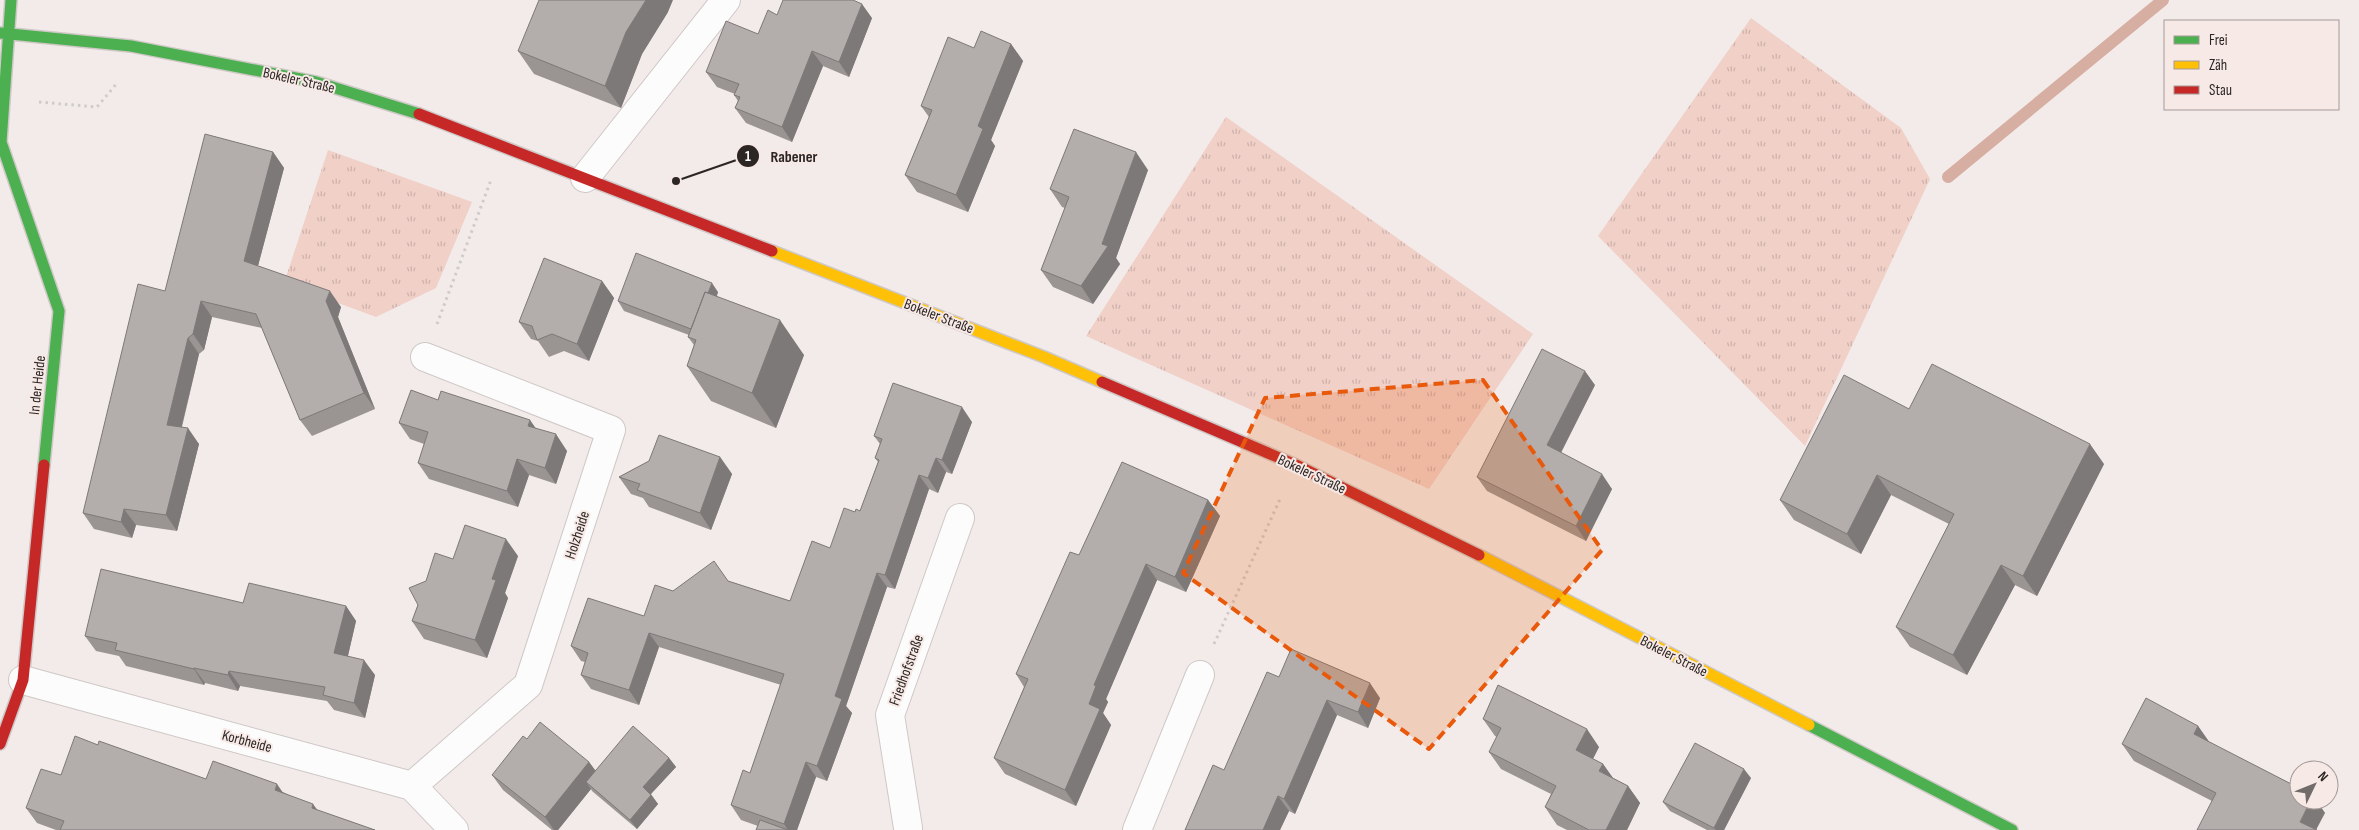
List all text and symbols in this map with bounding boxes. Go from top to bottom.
legend [2164,20,2339,110]
text: Frei [2209,31,2228,50]
text: Zäh [2209,56,2227,75]
street label: Bokeler Straße [261,63,337,98]
text: Stau [2209,81,2232,100]
callout: Rabener [735,141,827,172]
text: 1 [745,147,751,166]
text: Rabener [771,148,817,167]
street label: Bokeler Straße [901,294,976,338]
street label: In der Heide [25,354,50,416]
street label: Bokeler Straße [1275,450,1349,499]
street label: Holzheide [561,509,594,562]
street label: Bokeler Straße [1637,631,1711,682]
street label: Friedhofstraße [885,632,928,708]
street label: Korbheide [220,726,274,757]
north arrow [2289,760,2339,810]
text: N [2314,768,2332,785]

